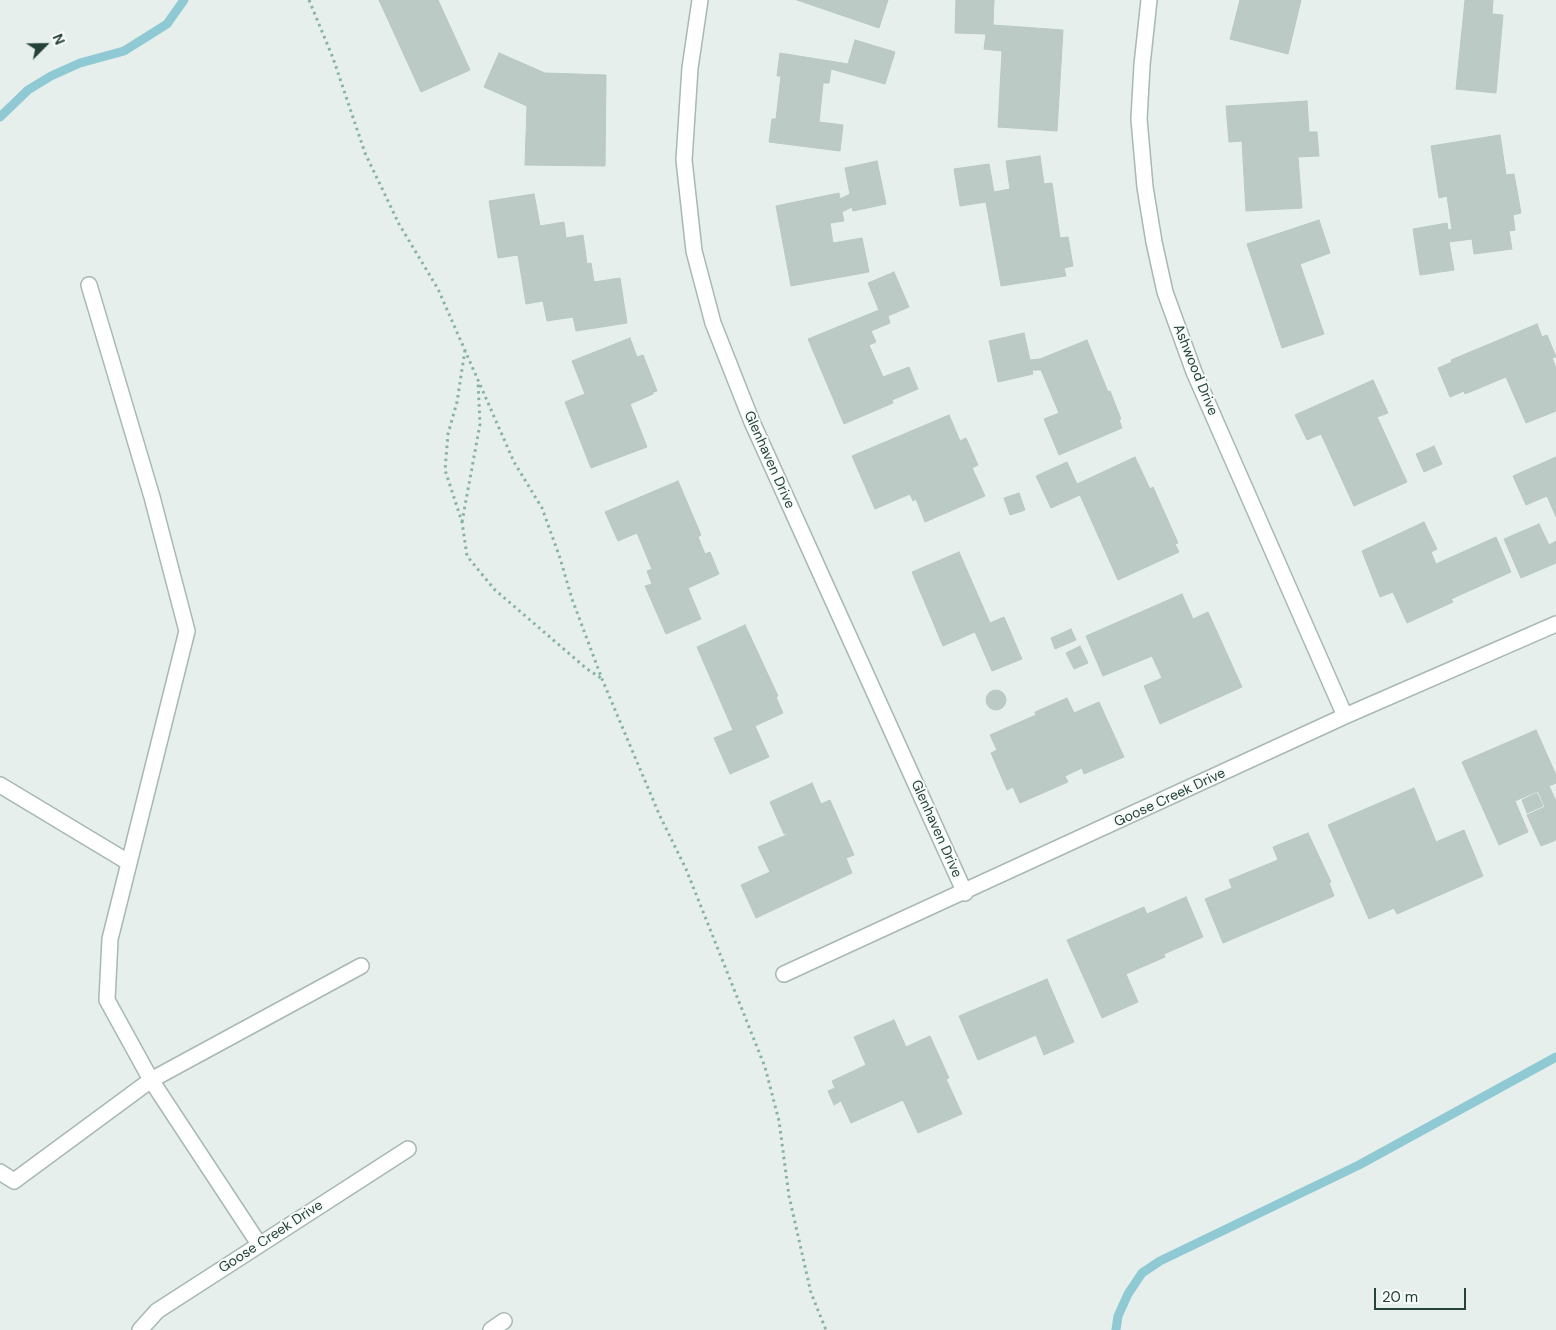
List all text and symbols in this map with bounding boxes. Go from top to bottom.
north arrow [20,20,70,70]
text: N [49,31,69,47]
street label: Ashwood Drive [1169,322,1221,418]
street label: Glenhaven Drive [740,409,798,511]
street label: Goose Creek Drive [1112,765,1228,831]
street label: Glenhaven Drive [907,778,965,880]
street label: Goose Creek Drive [216,1197,326,1277]
scale bar [1376,1278,1468,1310]
text: 20 m [1382,1287,1418,1307]

